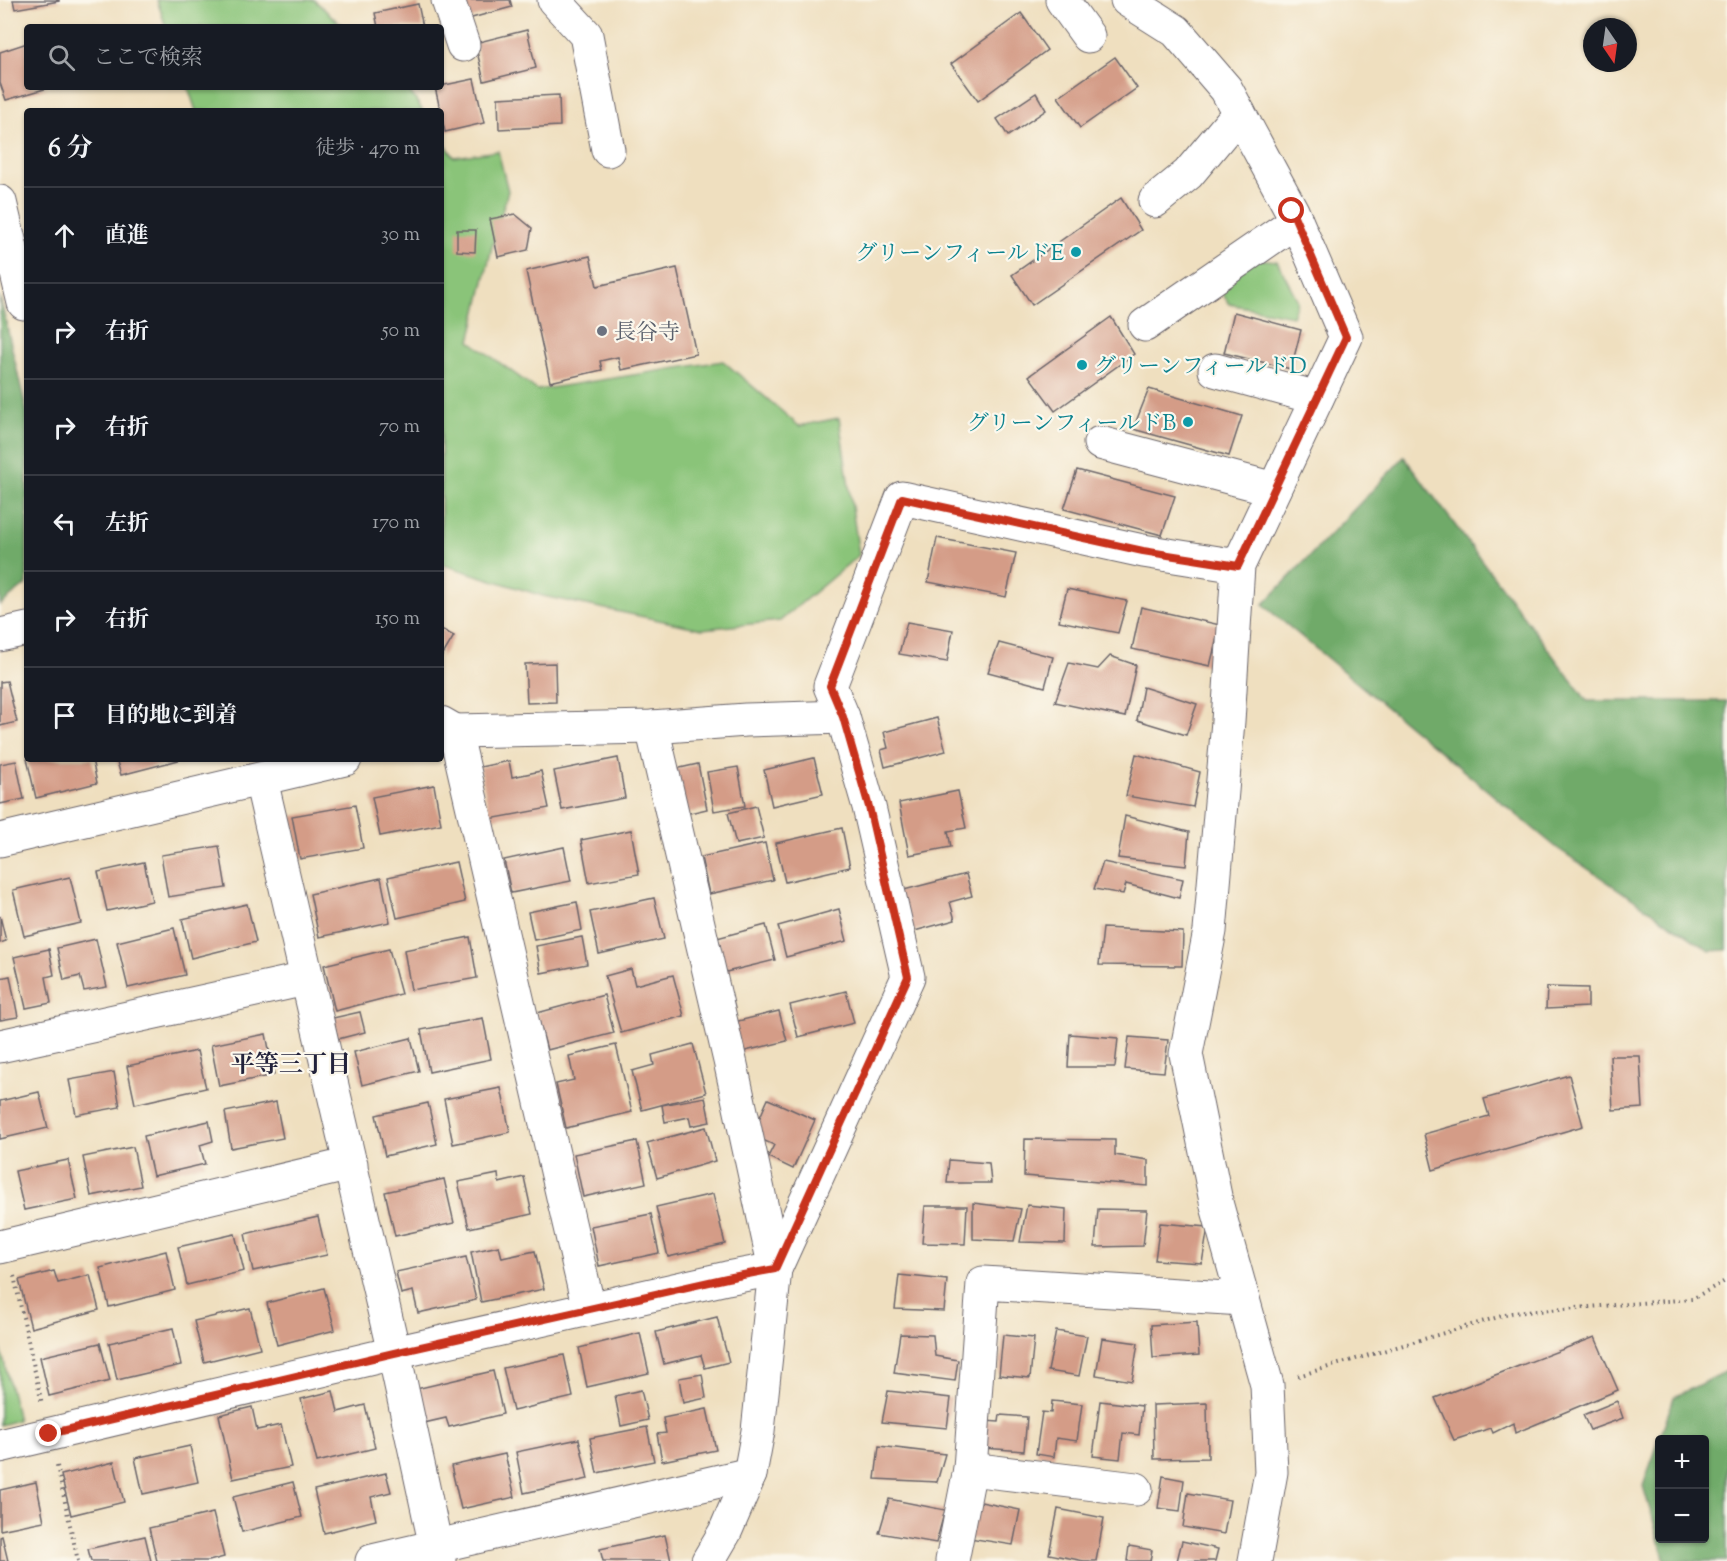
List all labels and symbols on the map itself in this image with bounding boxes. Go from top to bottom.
north arrow [1583,18,1637,72]
route start [1278,197,1304,223]
place label: グリーンフィールドE [855,239,1064,271]
marker: グリーンフィールドE [1069,245,1083,259]
place label: 長谷寺 [614,318,680,350]
marker: 長谷寺 [595,324,609,338]
place label: グリーンフィールドD [1094,352,1307,384]
marker: グリーンフィールドD [1075,358,1089,372]
place label: グリーンフィールドB [967,409,1176,441]
marker: グリーンフィールドB [1181,415,1195,429]
district label: 平等三丁目 [231,1049,351,1083]
route end [35,1420,61,1446]

